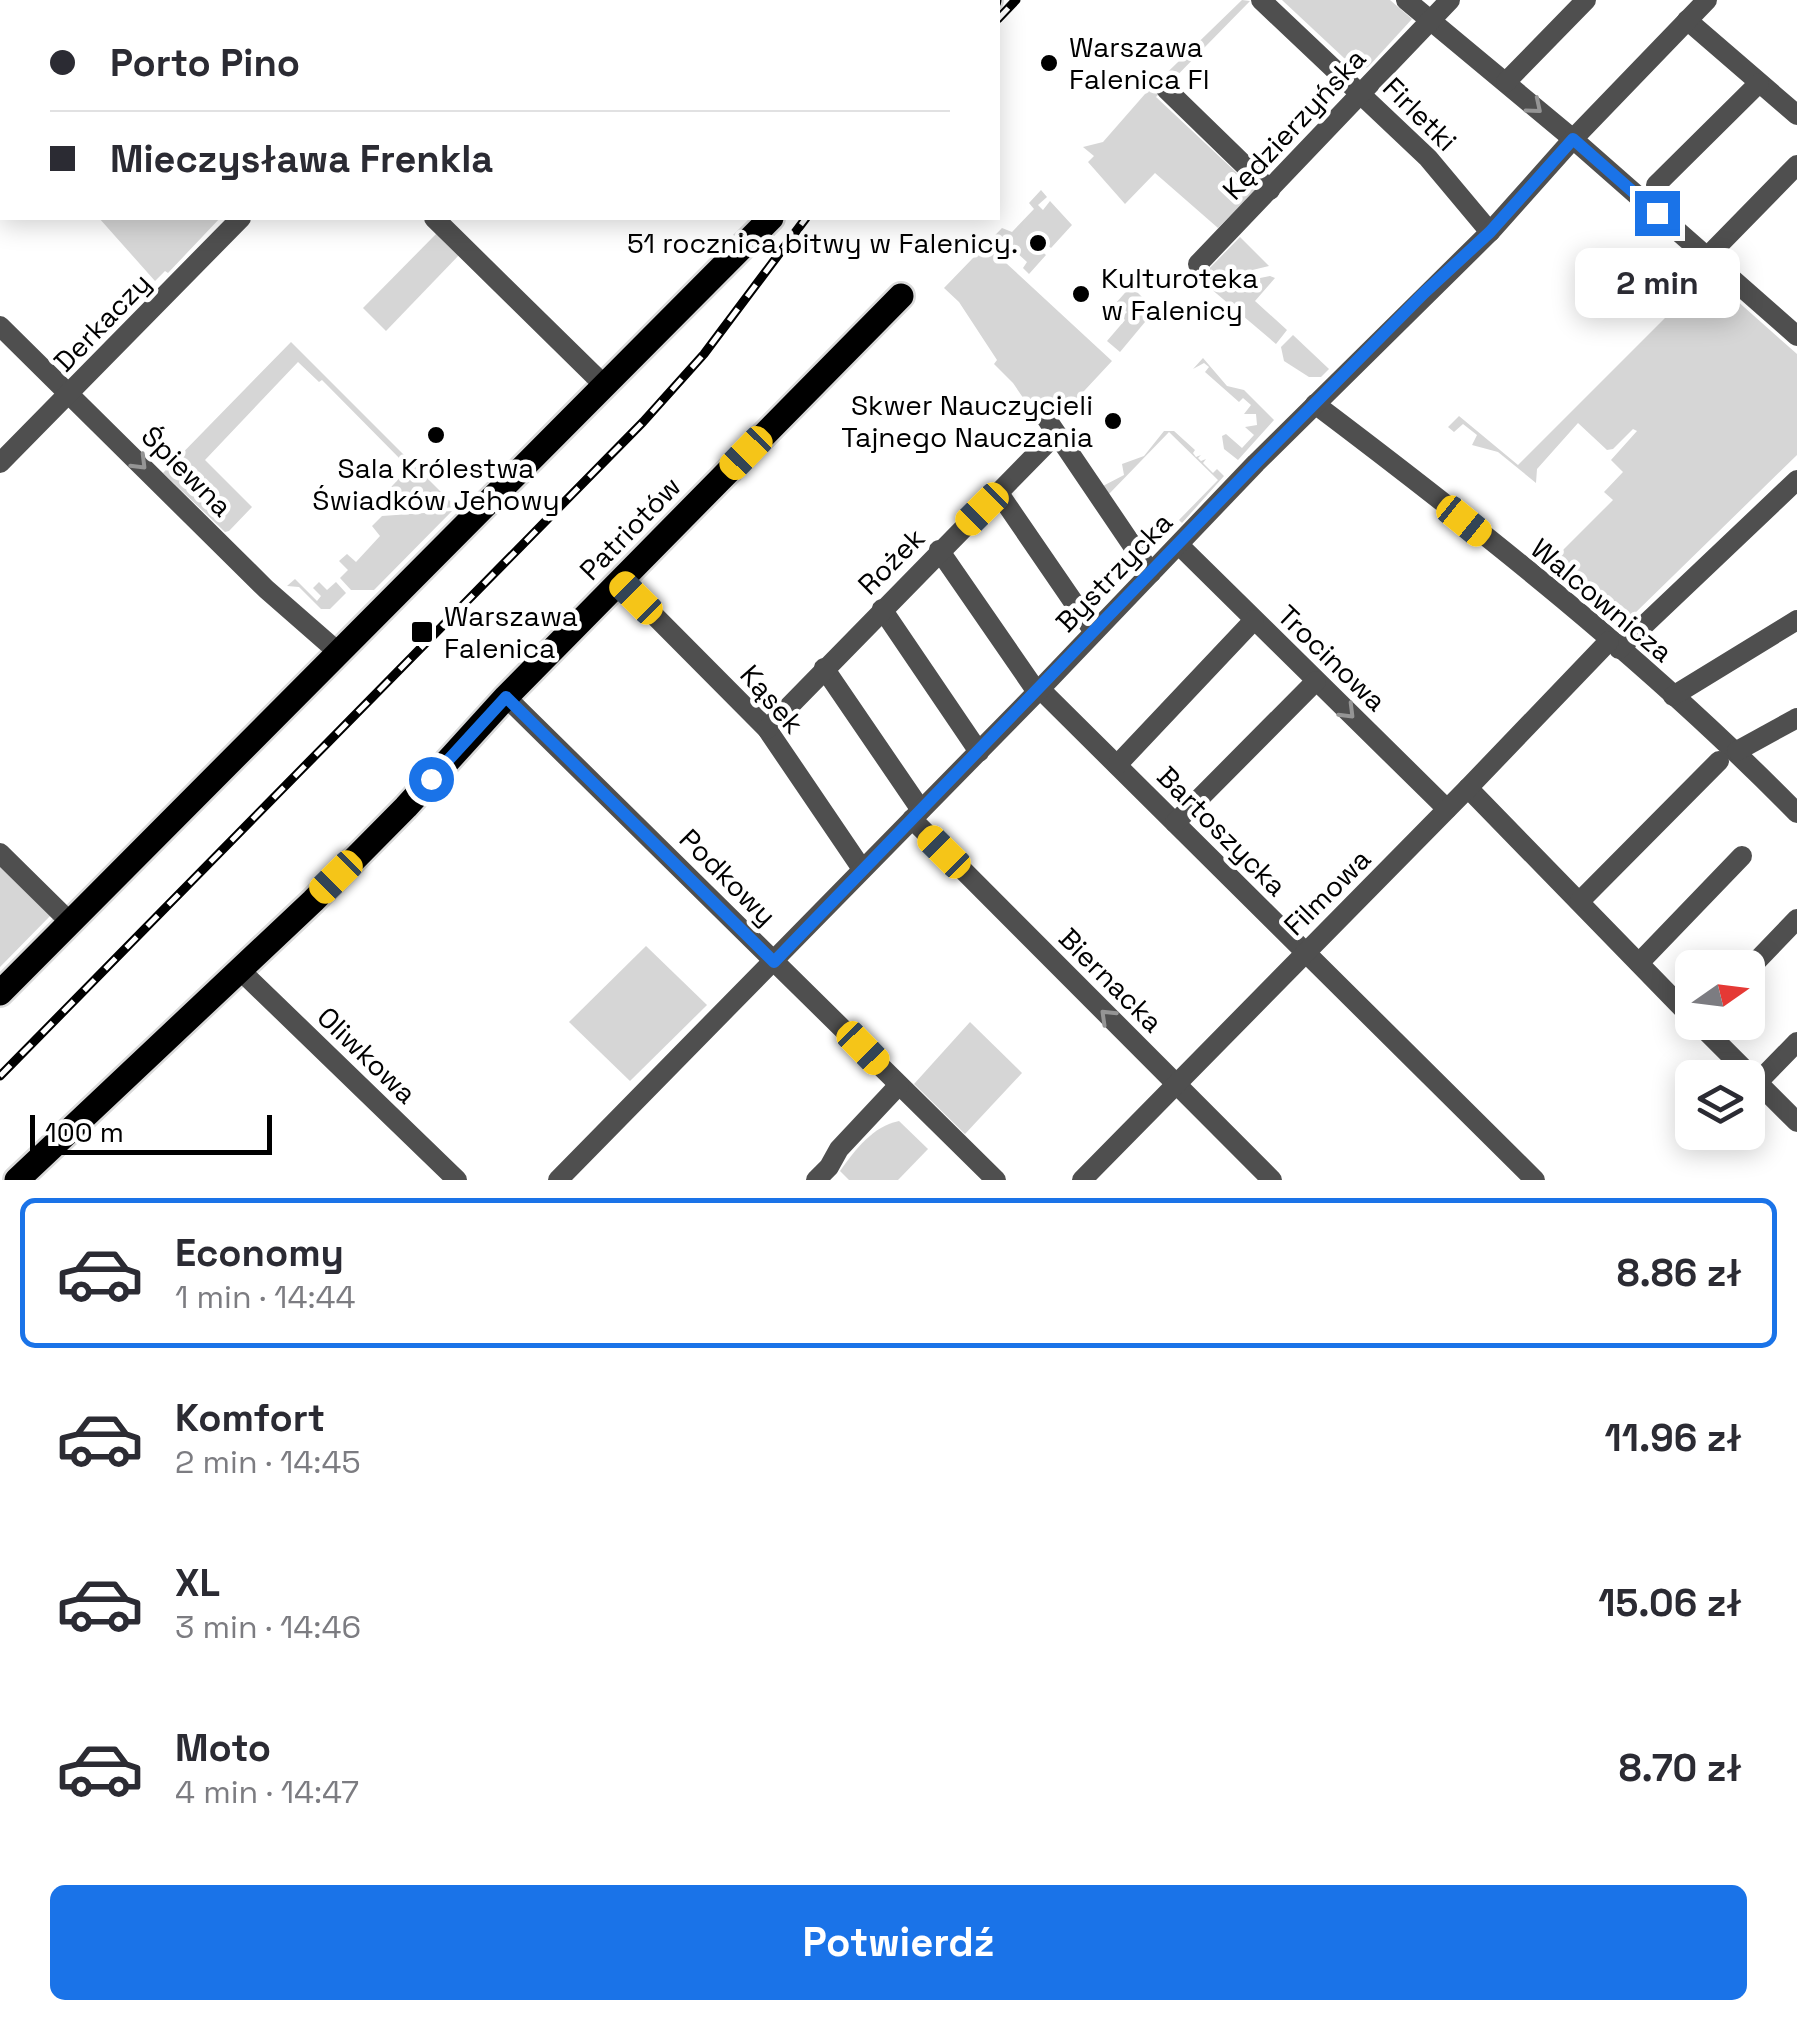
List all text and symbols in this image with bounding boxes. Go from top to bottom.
place label: Warszawa Falenica Fl [1069,29,1210,97]
text: Porto Pino [110,39,300,87]
street label: Kędzierzyńska [1215,41,1373,207]
marker: Warszawa Falenica Fl [1038,52,1060,74]
street label: Firletki [1375,69,1465,159]
one-way arrow [1523,95,1542,113]
text: Mieczysława Frenkla [110,135,493,183]
route end [1635,191,1680,236]
place label: 51 rocznica bitwy w Falenicy. [627,225,1018,261]
marker: 51 rocznica bitwy w Falenicy. [1027,232,1049,254]
callout: 2 min [1574,248,1740,318]
place label: Kulturoteka w Falenicy [1101,260,1258,328]
text: 2 min [1616,263,1699,303]
street label: Derkaczy [46,265,158,379]
marker: Kulturoteka w Falenicy [1070,283,1092,305]
place label: Skwer Nauczycieli Tajnego Nauczania [841,387,1093,455]
marker: Skwer Nauczycieli Tajnego Nauczania [1102,410,1124,432]
street label: Śpiewna [134,418,240,524]
car [714,421,778,485]
marker: Sala Królestwa Świadków Jehowy [425,424,447,446]
place label: Sala Królestwa Świadków Jehowy [312,450,560,518]
one-way arrow [128,451,146,469]
street label: Patriotów [572,469,688,587]
car [950,477,1014,541]
car [1431,490,1497,552]
street label: Bystrzycka [1048,505,1180,639]
street label: Rożek [850,520,932,602]
street label: Walcownicza [1524,530,1680,670]
car [604,566,668,630]
street label: Trocinowa [1270,597,1394,719]
place label: Warszawa Falenica [444,598,578,666]
marker: Warszawa Falenica [409,619,435,645]
street label: Kąsek [732,657,812,741]
one-way arrow [1337,700,1355,718]
route start [409,757,454,802]
street label: Bartoszycka [1150,759,1294,903]
car [912,820,976,884]
street label: Podkowy [672,821,784,933]
street label: Filmowa [1276,841,1378,943]
car [304,845,368,909]
street label: Biernacka [1051,920,1171,1040]
north arrow [1675,950,1765,1040]
map controls [1675,950,1765,1150]
street label: Oliwkowa [310,999,424,1111]
one-way arrow [1100,1010,1118,1028]
car [831,1016,895,1080]
button: layers [1675,1060,1765,1150]
scale bar [30,1110,272,1154]
text: 100 m [45,1114,124,1150]
icon: car [55,1228,145,1318]
text: Economy [175,1229,344,1277]
text: 8.86 zł [1617,1249,1742,1297]
text: 1 min · 14:44 [175,1277,355,1317]
icon: car [55,1393,145,1483]
text: Komfort [175,1394,325,1442]
text: 11.96 zł [1605,1414,1742,1462]
text: 2 min · 14:45 [175,1442,361,1482]
icon: car [55,1558,145,1648]
text: XL [175,1559,220,1607]
text: 15.06 zł [1598,1579,1742,1627]
text: 3 min · 14:46 [175,1607,361,1647]
icon: car [55,1723,145,1813]
text: Moto [175,1724,271,1772]
text: 8.70 zł [1619,1744,1742,1792]
text: 4 min · 14:47 [175,1772,359,1812]
button: Potwierdź [50,1885,1747,2000]

